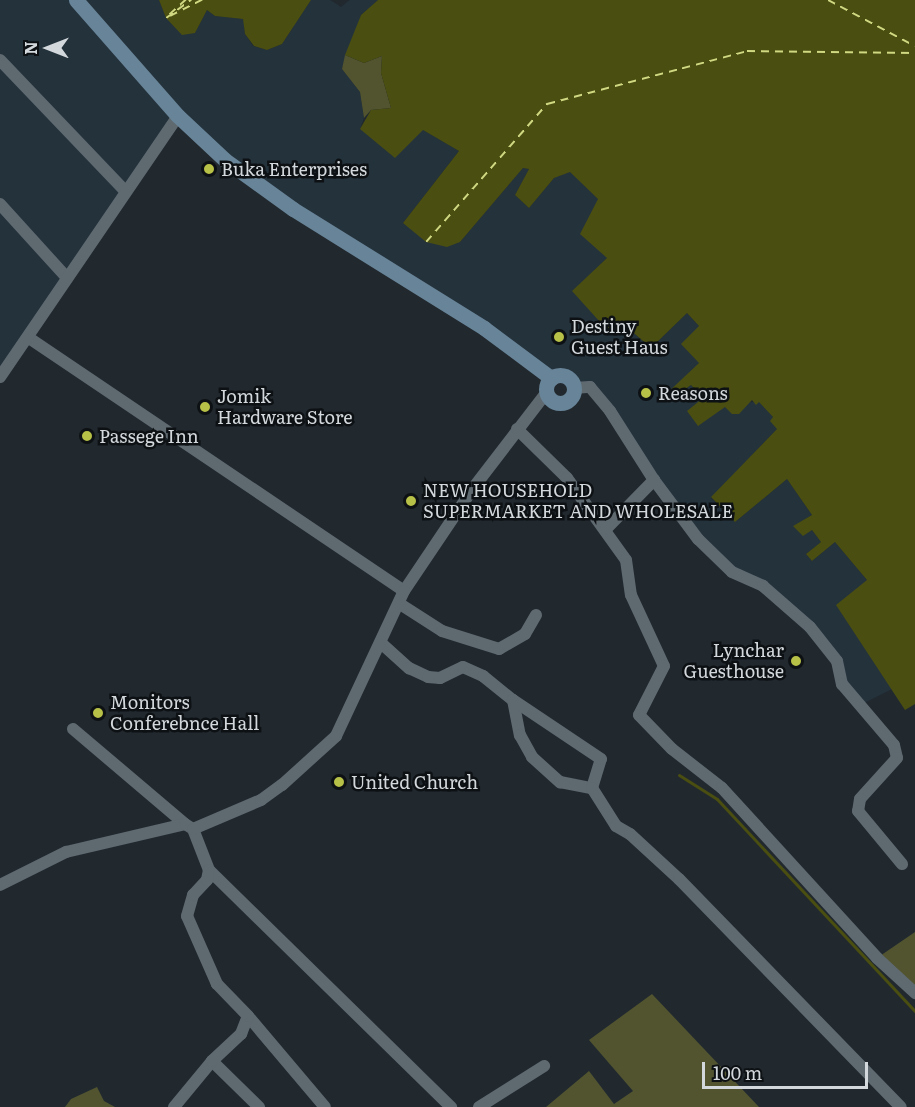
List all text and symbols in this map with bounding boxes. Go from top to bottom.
north arrow [18,18,78,78]
text: N [18,41,42,55]
place label: Buka Enterprises [221,158,367,180]
marker: Buka Enterprises [202,162,216,176]
place label: Destiny Guest Haus [571,316,668,358]
marker: Destiny Guest Haus [552,330,566,344]
place label: Reasons [658,382,728,404]
place label: Jomik Hardware Store [217,386,353,428]
marker: Reasons [639,386,653,400]
marker: Jomik Hardware Store [198,400,212,414]
place label: Passege Inn [99,425,199,447]
marker: Passege Inn [80,429,94,443]
place label: NEW HOUSEHOLD SUPERMARKET AND WHOLESALE [423,480,733,522]
marker: NEW HOUSEHOLD SUPERMARKET AND WHOLESALE [404,494,418,508]
place label: Lynchar Guesthouse [684,640,784,682]
marker: Lynchar Guesthouse [789,654,803,668]
place label: Monitors Conferebnce Hall [110,692,259,734]
marker: Monitors Conferebnce Hall [91,706,105,720]
place label: United Church [351,771,478,793]
marker: United Church [332,775,346,789]
scale bar [705,1050,872,1088]
text: 100 m [713,1059,762,1086]

